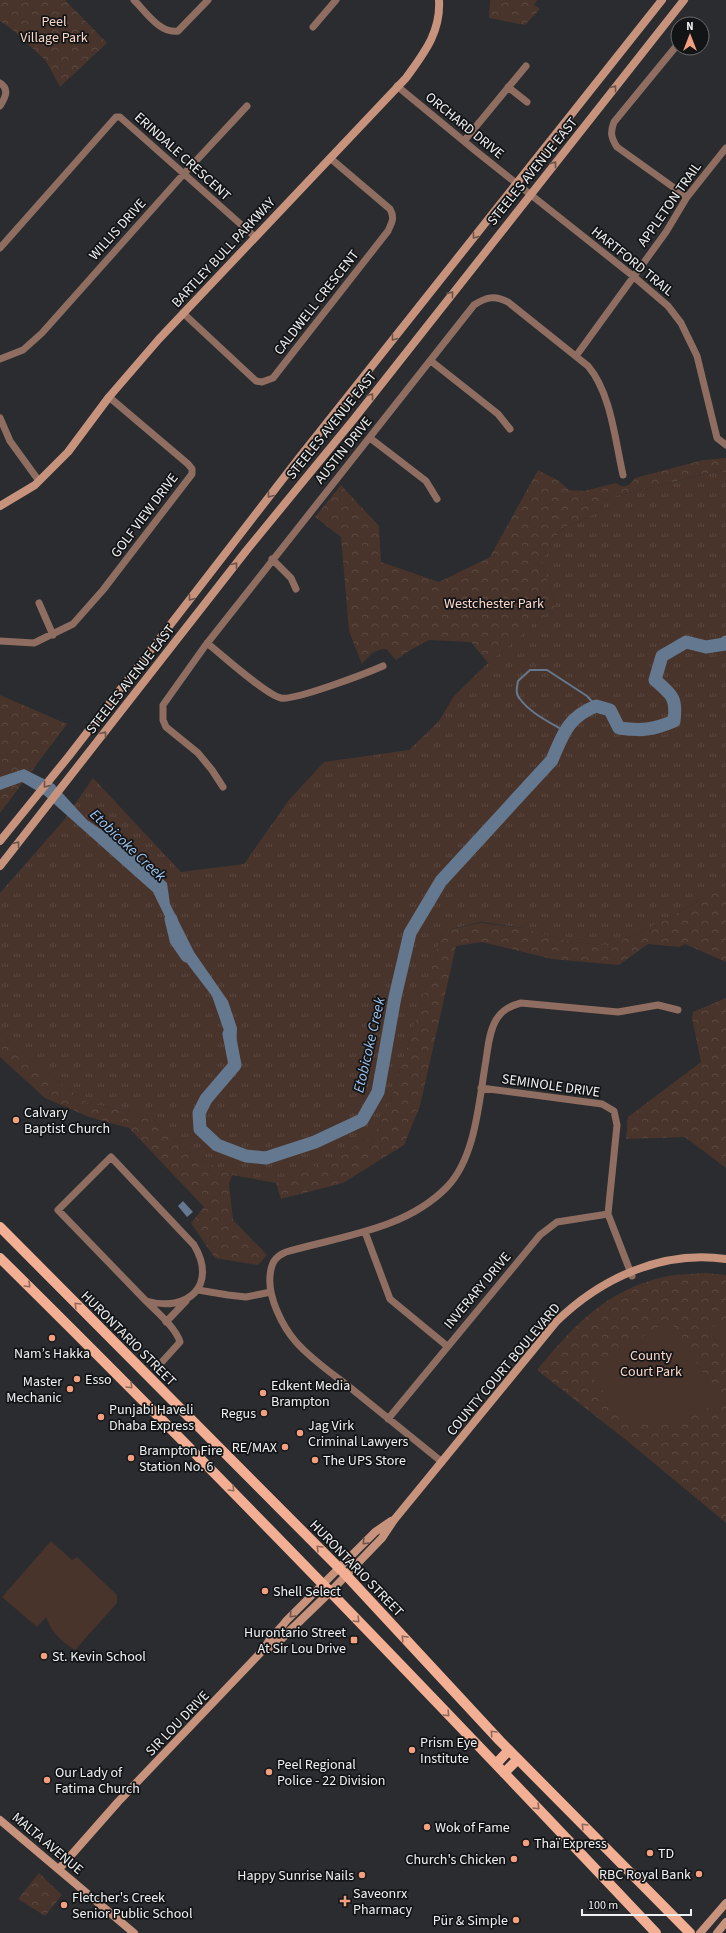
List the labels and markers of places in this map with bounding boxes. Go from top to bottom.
place label: Calvary Baptist Church [24,1103,110,1139]
marker: Calvary Baptist Church [11,1115,21,1125]
marker: Nam’s Hakka [47,1333,57,1343]
place label: Nam’s Hakka [14,1344,90,1364]
place label: Esso [85,1370,112,1390]
place label: Master Mechanic [6,1372,63,1408]
marker: Esso [72,1374,82,1384]
place label: Edkent Media Brampton [271,1376,350,1412]
marker: Master Mechanic [65,1384,75,1394]
marker: Edkent Media Brampton [258,1388,268,1398]
place label: Punjabi Haveli Dhaba Express [109,1400,194,1436]
place label: Regus [221,1404,256,1424]
marker: Regus [259,1408,269,1418]
marker: Punjabi Haveli Dhaba Express [96,1412,106,1422]
place label: Jag Virk Criminal Lawyers [308,1416,409,1452]
marker: Jag Virk Criminal Lawyers [295,1428,305,1438]
place label: RE/MAX [232,1438,277,1458]
place label: Brampton Fire Station No. 6 [139,1441,223,1477]
marker: RE/MAX [280,1442,290,1452]
place label: The UPS Store [323,1451,406,1471]
marker: Brampton Fire Station No. 6 [126,1453,136,1463]
marker: The UPS Store [310,1455,320,1465]
place label: Shell Select [273,1582,341,1602]
marker: Shell Select [260,1586,270,1596]
place label: Hurontario Street At Sir Lou Drive [244,1623,346,1659]
marker: Hurontario Street At Sir Lou Drive [349,1635,359,1645]
place label: St. Kevin School [52,1647,146,1667]
marker: St. Kevin School [39,1651,49,1661]
place label: Prism Eye Institute [420,1733,477,1769]
marker: Prism Eye Institute [407,1745,417,1755]
place label: Peel Regional Police - 22 Division [277,1755,386,1791]
place label: Our Lady of Fatima Church [55,1763,140,1799]
marker: Peel Regional Police - 22 Division [264,1767,274,1777]
marker: Our Lady of Fatima Church [42,1775,52,1785]
place label: Wok of Fame [435,1818,510,1838]
marker: Wok of Fame [422,1822,432,1832]
place label: Thaï Express [534,1834,607,1854]
marker: Thaï Express [521,1838,531,1848]
place label: TD [658,1844,674,1864]
marker: TD [645,1848,655,1858]
place label: Church's Chicken [405,1850,506,1870]
marker: Church's Chicken [509,1854,519,1864]
place label: RBC Royal Bank [599,1865,691,1885]
place label: Happy Sunrise Nails [237,1866,354,1886]
marker: RBC Royal Bank [694,1869,704,1879]
marker: Happy Sunrise Nails [357,1870,367,1880]
place label: Saveonrx Pharmacy [353,1884,413,1920]
place label: Fletcher's Creek Senior Public School [72,1888,193,1924]
marker: Saveonrx Pharmacy [340,1896,350,1906]
marker: Fletcher's Creek Senior Public School [59,1900,69,1910]
place label: Pür & Simple [433,1911,508,1931]
marker: Pür & Simple [511,1915,521,1925]

